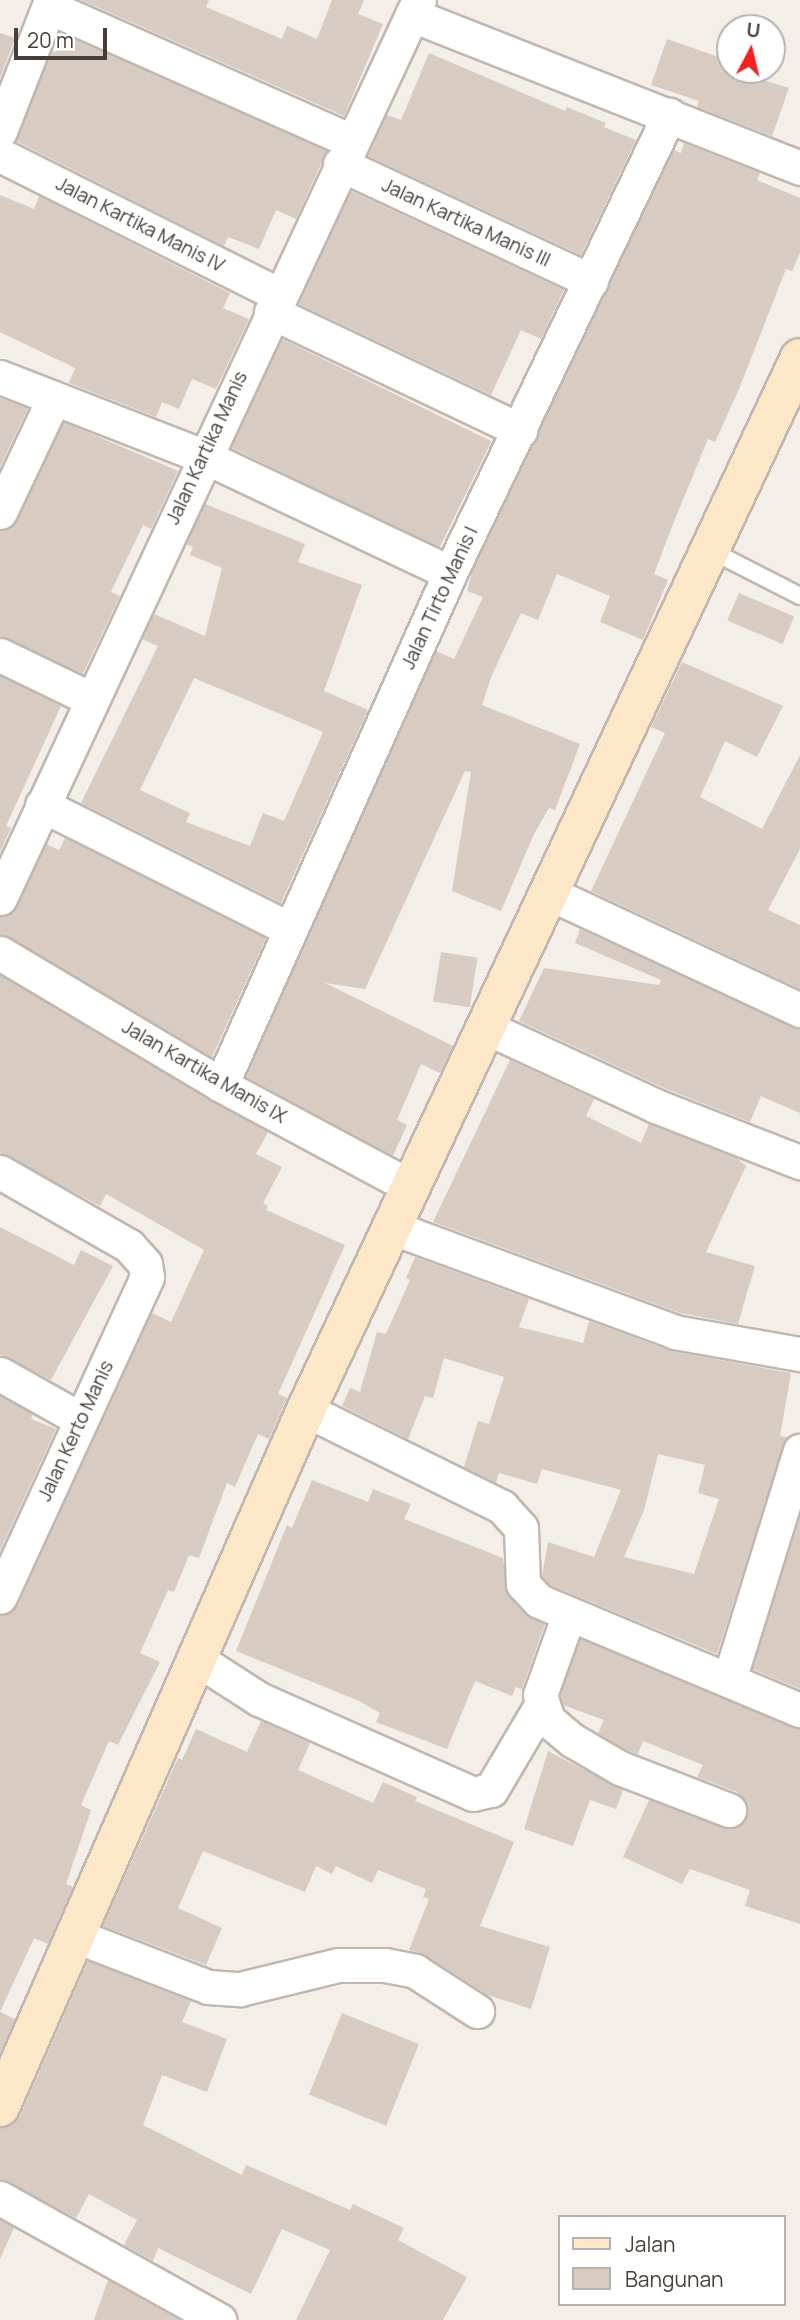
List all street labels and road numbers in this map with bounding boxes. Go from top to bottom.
street label: Jalan Kartika Manis IV [52,173,228,277]
street label: Jalan Kartika Manis III [378,174,554,272]
street label: Jalan Kartika Manis [162,368,252,528]
street label: Jalan Tirto Manis I [397,523,483,673]
street label: Jalan Kartika Manis IX [118,1016,290,1128]
street label: Jalan Kerto Manis [33,1357,119,1505]

